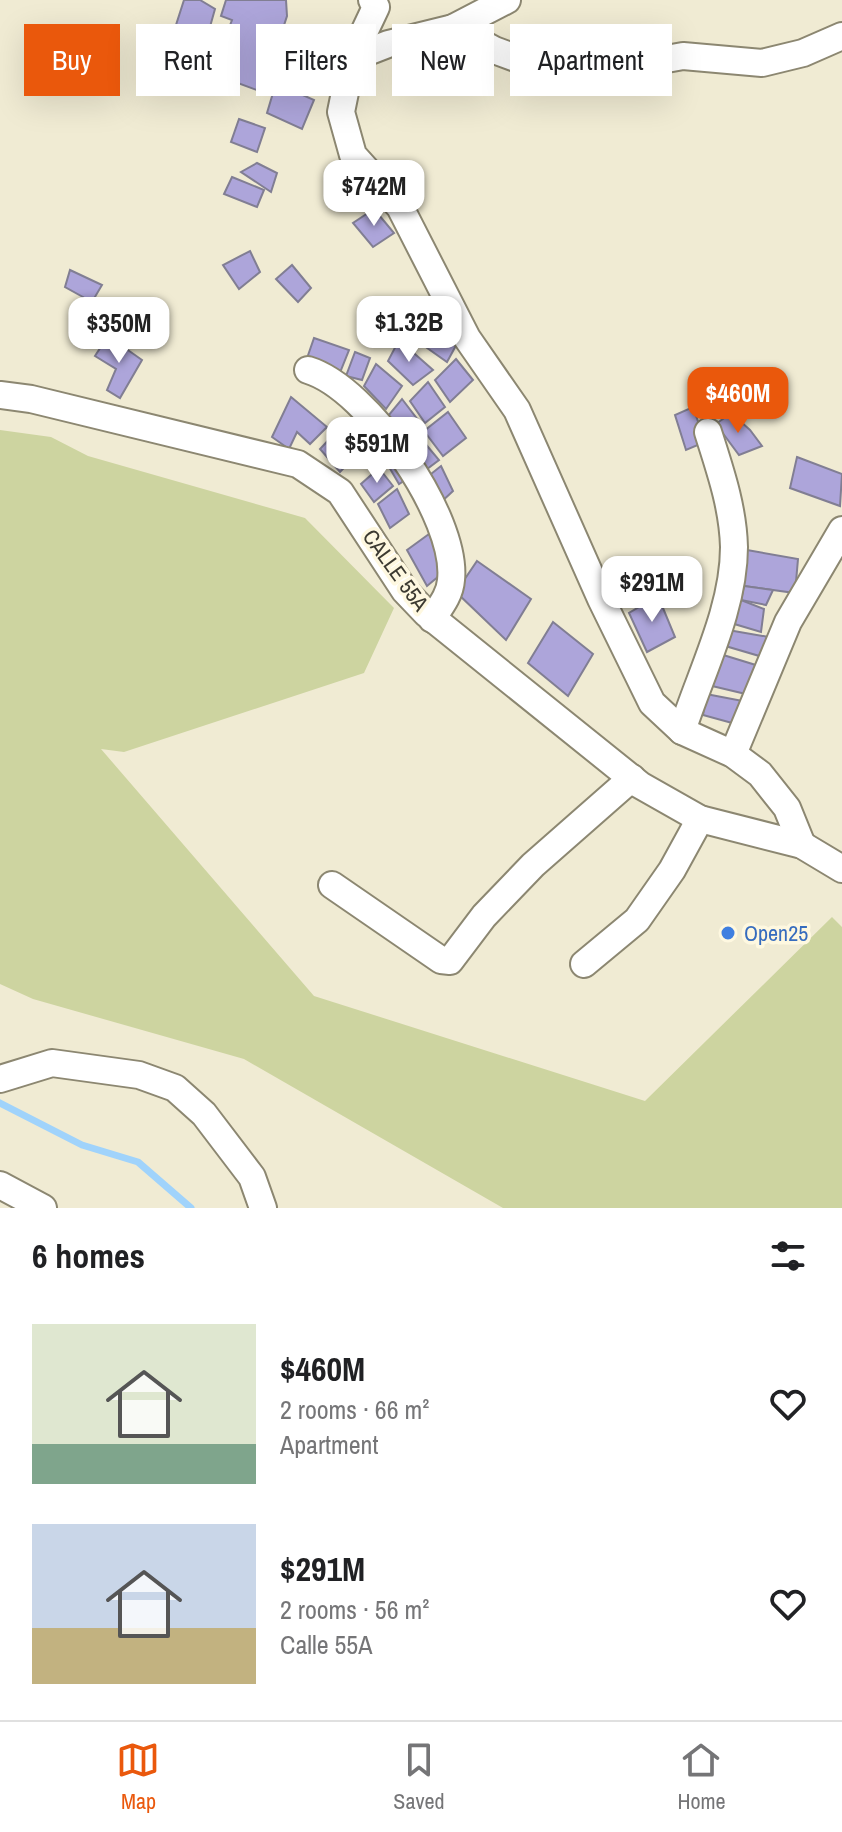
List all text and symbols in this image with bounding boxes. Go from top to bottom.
chip: Buy [24,24,120,96]
chip: Rent [136,24,240,96]
chip: Filters [256,24,376,96]
chip: New [392,24,494,96]
chip: Apartment [510,24,672,96]
pin: $742M [318,160,430,228]
text: $742M [341,168,407,203]
pin: $1.32B [344,296,474,364]
pin: $350M [63,297,175,365]
text: $1.32B [375,304,443,339]
text: $350M [86,305,152,340]
pin: $460M [682,367,794,435]
text: $460M [705,375,771,410]
pin: $591M [321,417,433,485]
text: $591M [344,425,410,460]
street label: CALLE 55A [356,523,436,618]
pin: $291M [596,556,708,624]
text: $291M [619,564,685,599]
place label: Open25 [744,918,808,948]
marker: Open25 [719,924,737,942]
text: 6 homes [32,1233,145,1279]
icon: filters [766,1234,810,1278]
text: $460M [280,1346,365,1392]
icon: home [96,1356,192,1452]
icon: heart [766,1382,810,1426]
text: 2 rooms · 66 m² [280,1392,429,1427]
text: Apartment [280,1427,378,1462]
text: $291M [280,1546,365,1592]
icon: home [96,1556,192,1652]
icon: heart [766,1582,810,1626]
text: 2 rooms · 56 m² [280,1592,429,1627]
text: Calle 55A [280,1627,372,1662]
tab: Map [116,1738,160,1816]
tab: Saved [393,1738,445,1816]
tab: Home [677,1738,726,1816]

